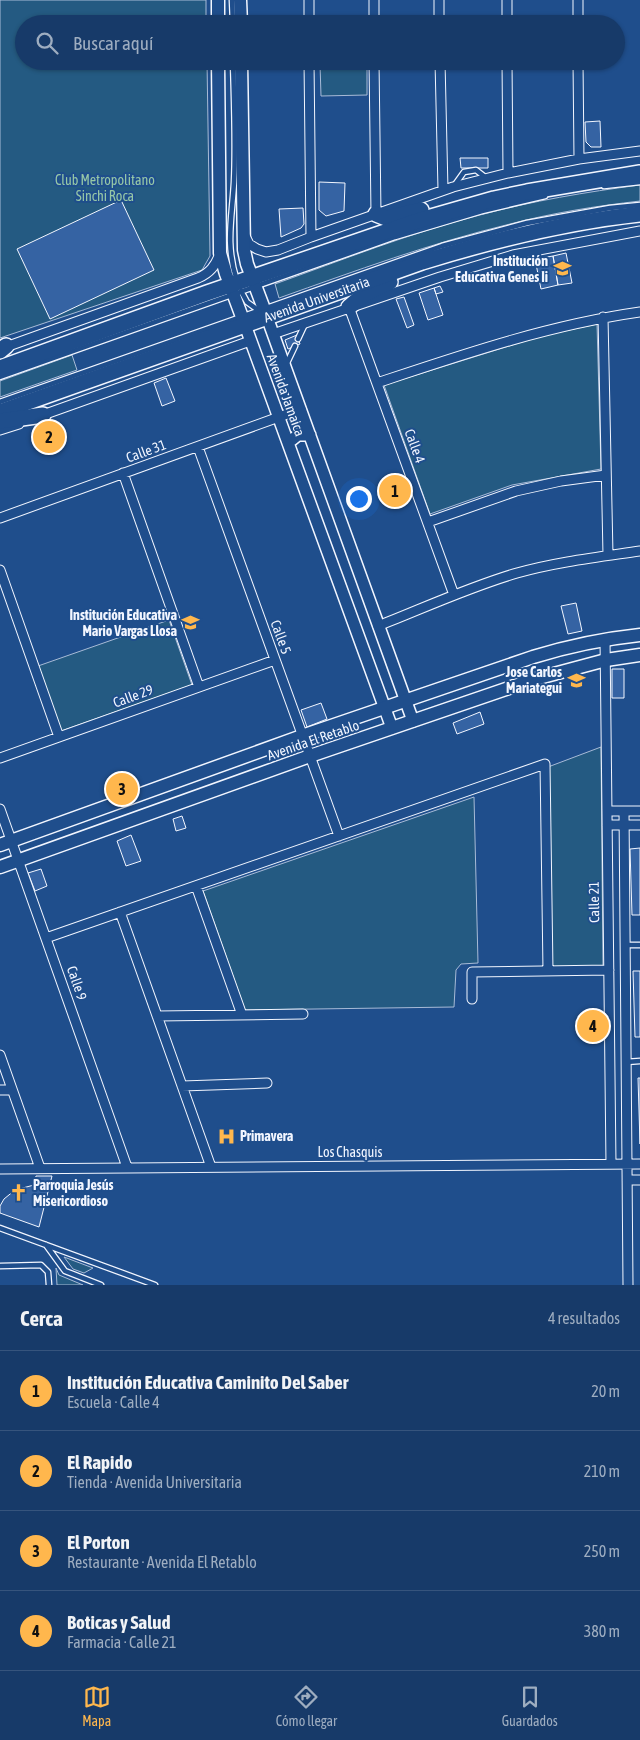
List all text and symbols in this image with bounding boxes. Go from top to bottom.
search box [15,15,625,70]
icon: search [33,29,61,57]
text: Buscar aquí [73,32,153,54]
park label: Club Metropolitano Sinchi Roca [55,172,155,204]
place label: Institución Educativa Genes Ii [455,253,548,285]
school or university icon: Institución Educativa Genes Ii [552,259,572,279]
street label: Avenida Universitaria [262,273,372,326]
street label: Avenida Jamaica [264,352,308,438]
pin: 2 [33,418,65,456]
street label: Calle 4 [402,427,429,466]
street label: Calle 31 [124,436,168,466]
pin: 1 [379,472,411,510]
your location [346,486,372,512]
place label: Institución Educativa Mario Vargas Llosa [70,607,177,639]
school or university icon: Institución Educativa Mario Vargas Llosa [181,613,201,633]
street label: Calle 5 [268,618,294,656]
place label: Jose Carlos Mariategui [505,664,562,696]
school or university icon: Jose Carlos Mariategui [566,670,586,690]
street label: Calle 29 [111,681,155,711]
street label: Avenida El Retablo [265,717,361,763]
pin: 3 [106,770,138,808]
street label: Calle 21 [586,881,602,923]
street label: Calle 9 [64,964,90,1002]
pin: 4 [577,1007,609,1045]
hospital icon: Primavera [216,1126,236,1146]
place label: Primavera [240,1128,294,1144]
street label: Los Chasquis [318,1144,383,1160]
place label: Parroquia Jesús Misericordioso [33,1177,114,1209]
church icon: Parroquia Jesús Misericordioso [9,1183,29,1203]
text: Cerca [20,1306,63,1330]
text: 4 resultados [548,1309,620,1327]
text: Institución Educativa Caminito Del Saber [67,1371,348,1393]
text: 1 [32,1382,40,1400]
text: 20 m [591,1382,620,1400]
text: Escuela · Calle 4 [67,1393,160,1411]
text: El Rapido [67,1451,132,1473]
text: 2 [32,1462,40,1480]
text: 210 m [584,1462,620,1480]
text: Tienda · Avenida Universitaria [67,1473,242,1491]
text: El Porton [67,1531,130,1553]
text: 3 [32,1542,40,1560]
text: 250 m [584,1542,620,1560]
text: Restaurante · Avenida El Retablo [67,1553,257,1571]
text: Boticas y Salud [67,1611,170,1633]
text: 4 [32,1622,40,1640]
text: 380 m [584,1622,620,1640]
text: Farmacia · Calle 21 [67,1633,177,1651]
tab: Mapa [82,1683,111,1729]
tab: Cómo llegar [276,1683,337,1729]
tab: Guardados [502,1683,558,1729]

